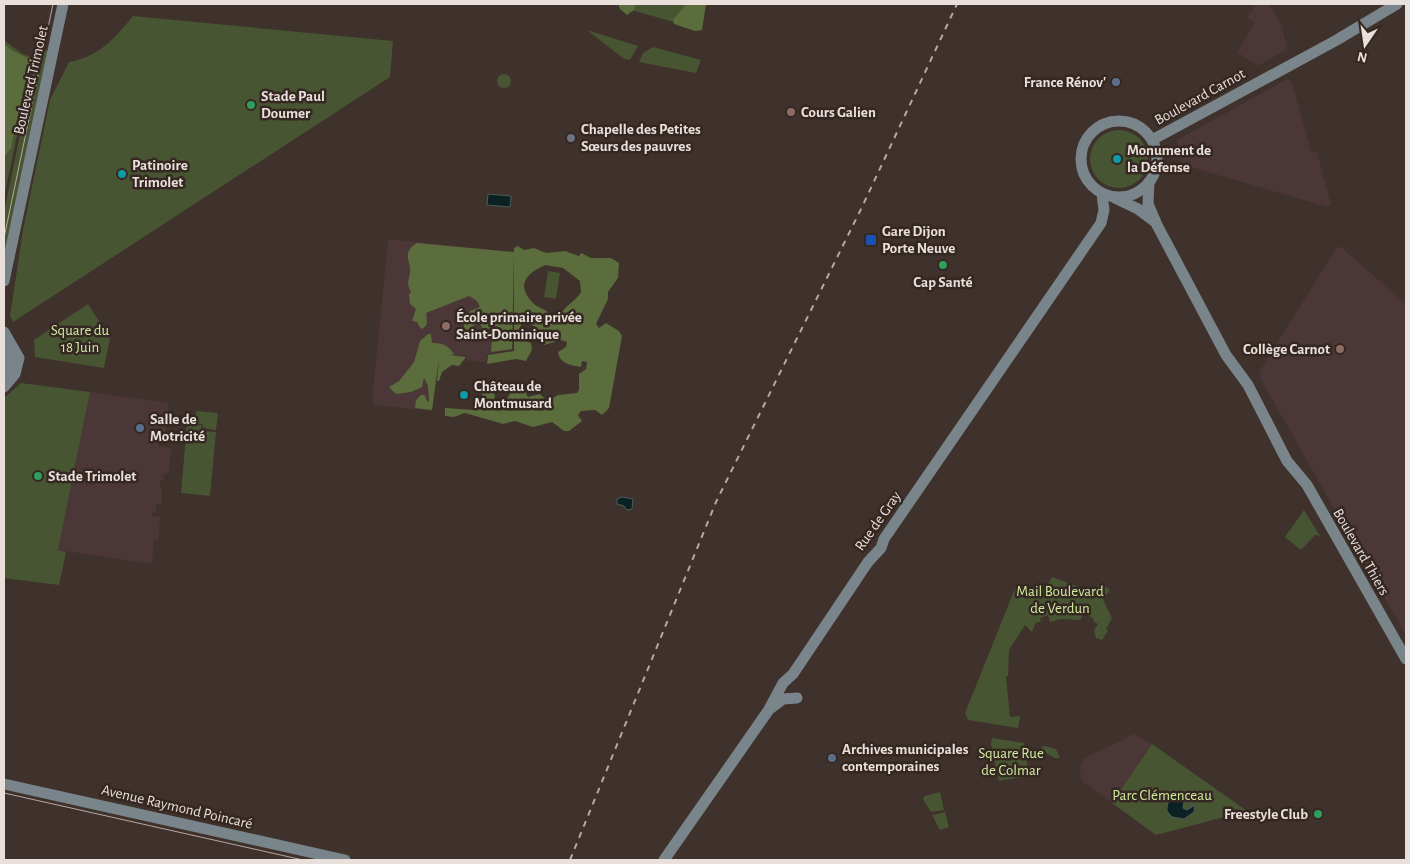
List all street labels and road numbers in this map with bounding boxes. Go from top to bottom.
street label: Boulevard Trimolet [11,24,51,136]
street label: Boulevard Carnot [1152,66,1248,128]
street label: Rue de Gray [852,488,904,553]
street label: Boulevard Thiers [1330,506,1392,598]
street label: Avenue Raymond Poincaré [100,782,254,832]

